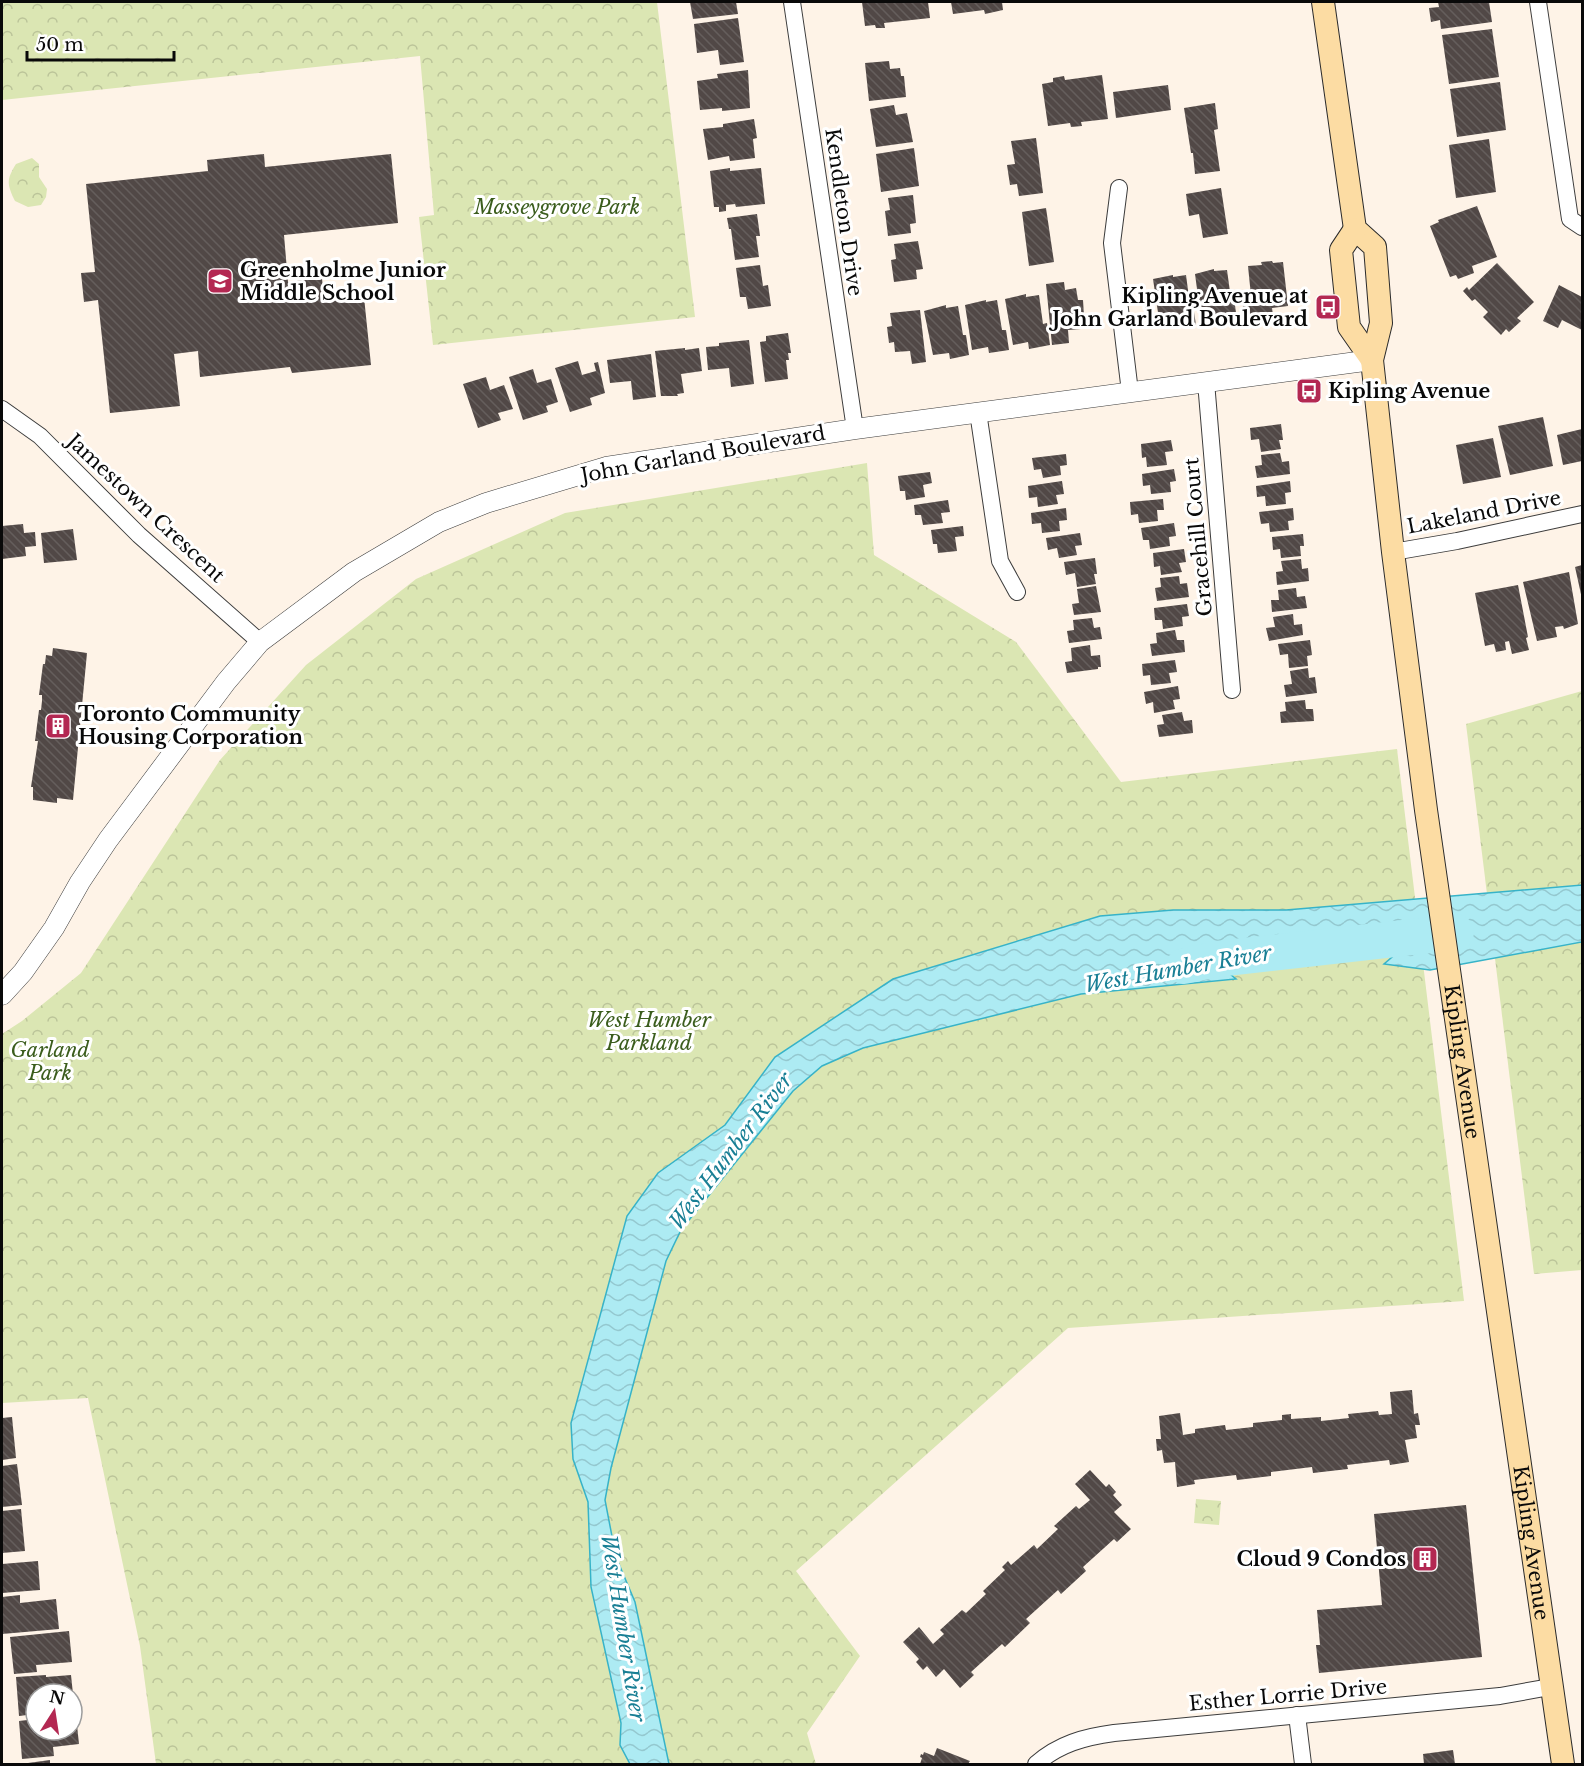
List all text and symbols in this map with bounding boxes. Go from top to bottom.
scale bar [27,24,174,62]
text: 50 m [36,34,84,56]
street label: Kendleton Drive [820,127,868,297]
park label: Masseygrove Park [473,195,640,219]
place label: Greenholme Junior Middle School [240,258,446,305]
school or university icon: Greenholme Junior Middle School [205,266,235,296]
place label: Kipling Avenue at John Garland Boulevard [1048,284,1308,331]
bus stop icon: Kipling Avenue at John Garland Boulevard [1313,292,1343,322]
bus stop icon: Kipling Avenue [1294,376,1324,406]
place label: Kipling Avenue [1328,379,1490,403]
street label: John Garland Boulevard [576,421,827,488]
street label: Jamestown Crescent [60,427,230,587]
street label: Gracehill Court [1179,456,1217,617]
street label: Lakeland Drive [1405,485,1563,539]
place label: Toronto Community Housing Corporation [78,702,303,749]
building icon: Toronto Community Housing Corporation [43,711,73,741]
water label: West Humber River [1082,940,1275,998]
street label: Kipling Avenue [1439,983,1485,1141]
park label: West Humber Parkland [587,1008,712,1055]
park label: Garland Park [11,1038,89,1085]
water label: West Humber River [664,1066,799,1234]
street label: Kipling Avenue [1508,1464,1554,1622]
water label: West Humber River [595,1532,651,1725]
building icon: Cloud 9 Condos [1410,1544,1440,1574]
place label: Cloud 9 Condos [1236,1547,1406,1571]
street label: Esther Lorrie Drive [1188,1674,1388,1716]
north arrow [24,1682,84,1742]
text: N [48,1686,67,1709]

